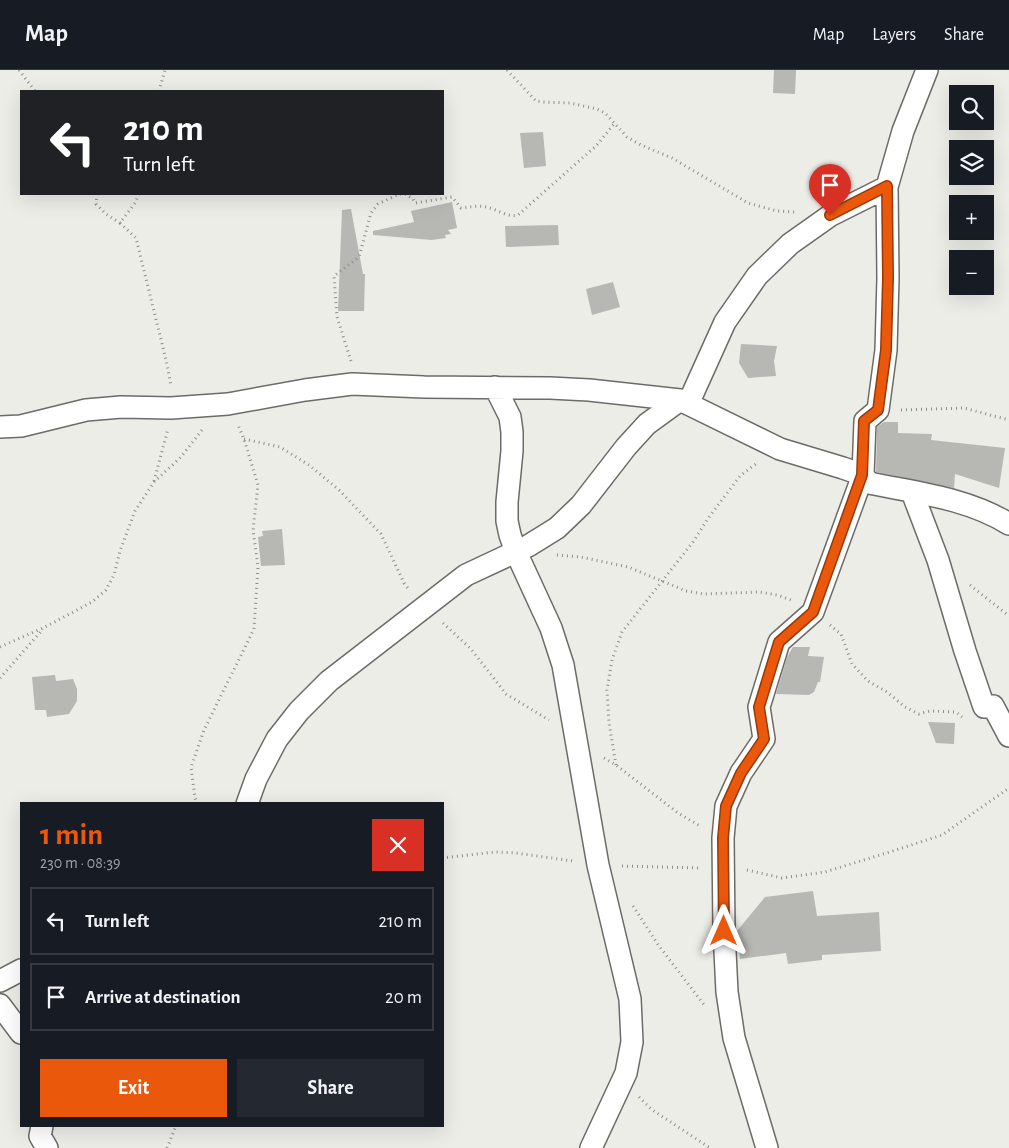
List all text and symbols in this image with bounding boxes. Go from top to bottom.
text: Map [25,22,68,46]
text: Map [813,26,844,44]
text: Layers [872,26,916,44]
text: Share [944,26,984,44]
map controls [949,85,994,295]
button: search [949,85,994,130]
icon: left [40,110,105,175]
text: 210 m [123,112,204,147]
button: layers [949,140,994,185]
text: Turn left [123,153,195,175]
pin [809,164,851,215]
icon: arrive [816,171,844,199]
button: + [949,195,994,240]
button: − [949,250,994,295]
button: close [372,819,424,871]
text: 1 min [40,820,103,850]
text: 230 m · 08:39 [40,855,121,871]
position arrow [697,904,749,956]
icon: left [42,907,70,935]
text: Turn left [85,912,149,931]
text: 210 m [378,912,422,931]
icon: arrive [42,983,70,1011]
text: Arrive at destination [85,988,241,1007]
text: 20 m [385,988,422,1007]
button: Exit [40,1059,227,1117]
button: Share [237,1059,424,1117]

